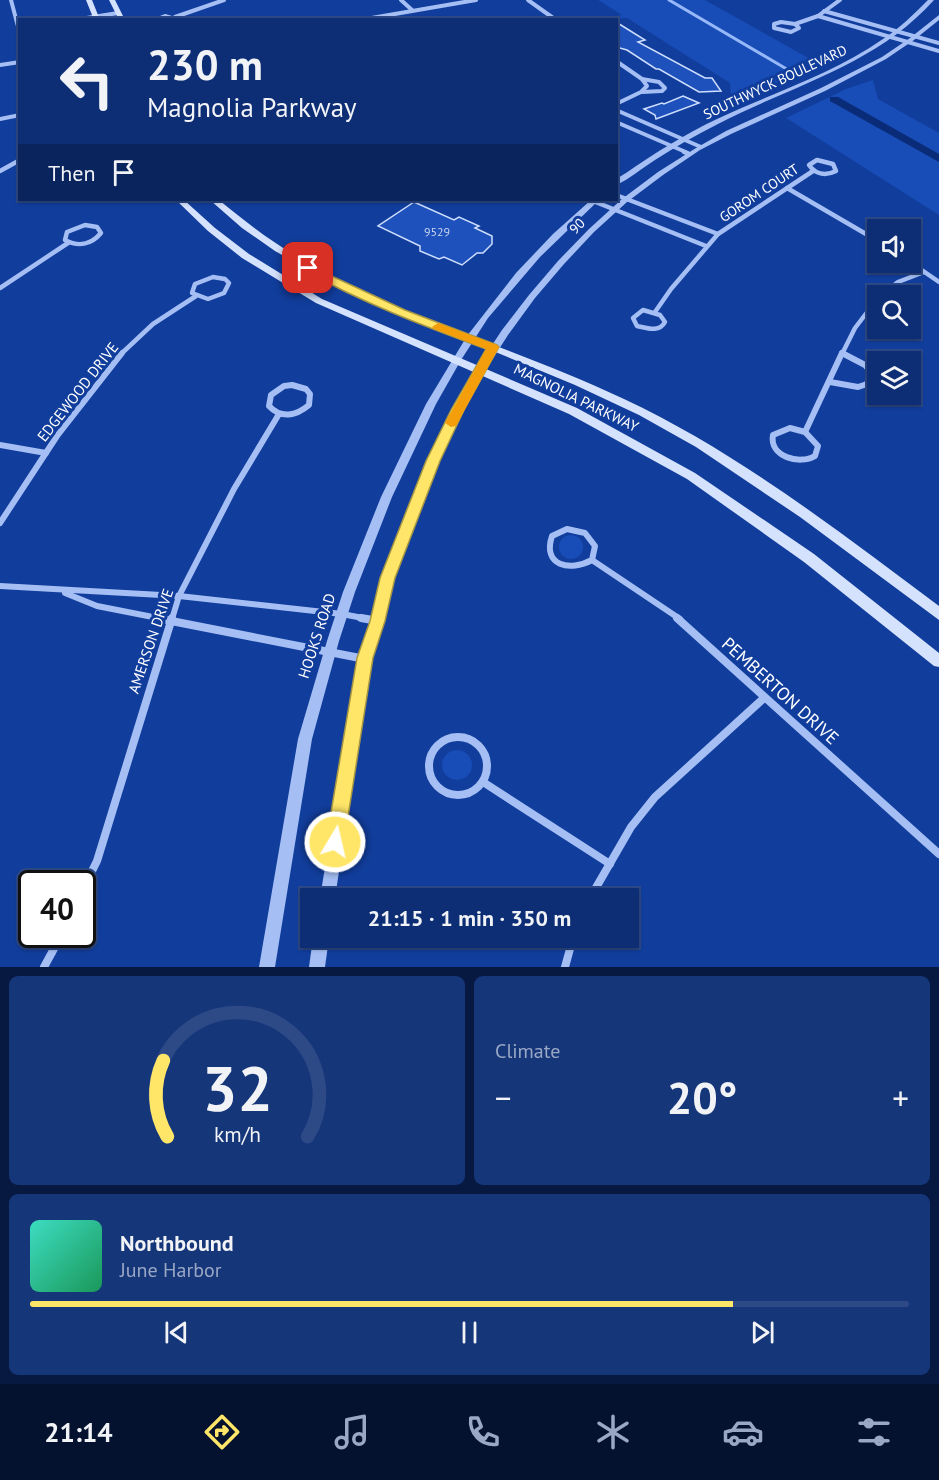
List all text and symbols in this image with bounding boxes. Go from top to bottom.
text: 230 m [147,37,263,92]
street label: SOUTHWYCK BOULEVARD [700,41,850,123]
icon: left [48,42,126,120]
text: Magnolia Parkway [147,90,357,124]
icon: arrive [107,156,140,189]
text: Then [48,159,95,187]
street label: GOROM COURT [716,160,802,226]
street label: 90 [565,214,589,238]
map controls [867,219,921,405]
button: sound [867,219,921,273]
house number: 9529 [424,224,450,239]
pin [282,242,333,293]
icon: arrive [291,251,324,284]
button: search [867,285,921,339]
street label: EDGEWOOD DRIVE [33,338,122,445]
button: layers [867,351,921,405]
street label: MAGNOLIA PARKWAY [511,359,642,436]
street label: AMERSON DRIVE [124,586,177,696]
street label: HOOKS ROAD [294,591,339,681]
street label: PEMBERTON DRIVE [717,632,844,749]
position arrow [303,810,367,874]
speed limit sign: 40 [18,870,96,948]
text: 21:15 · 1 min · 350 m [368,904,571,932]
text: Climate [495,1038,561,1064]
text: 32 [202,1047,272,1128]
text: 20° [667,1068,737,1126]
text: − [495,1076,512,1119]
text: + [892,1076,909,1119]
text: km/h [213,1121,260,1149]
text: Northbound [120,1229,234,1257]
text: June Harbor [120,1257,222,1283]
icon: previous [160,1316,193,1349]
icon: pause [453,1316,486,1349]
icon: next [746,1316,779,1349]
icon: directions [201,1411,243,1453]
icon: music [331,1411,373,1453]
icon: phone [462,1411,504,1453]
icon: climate [592,1411,634,1453]
icon: car [722,1411,764,1453]
icon: filters [853,1411,895,1453]
text: 21:14 [44,1415,113,1449]

